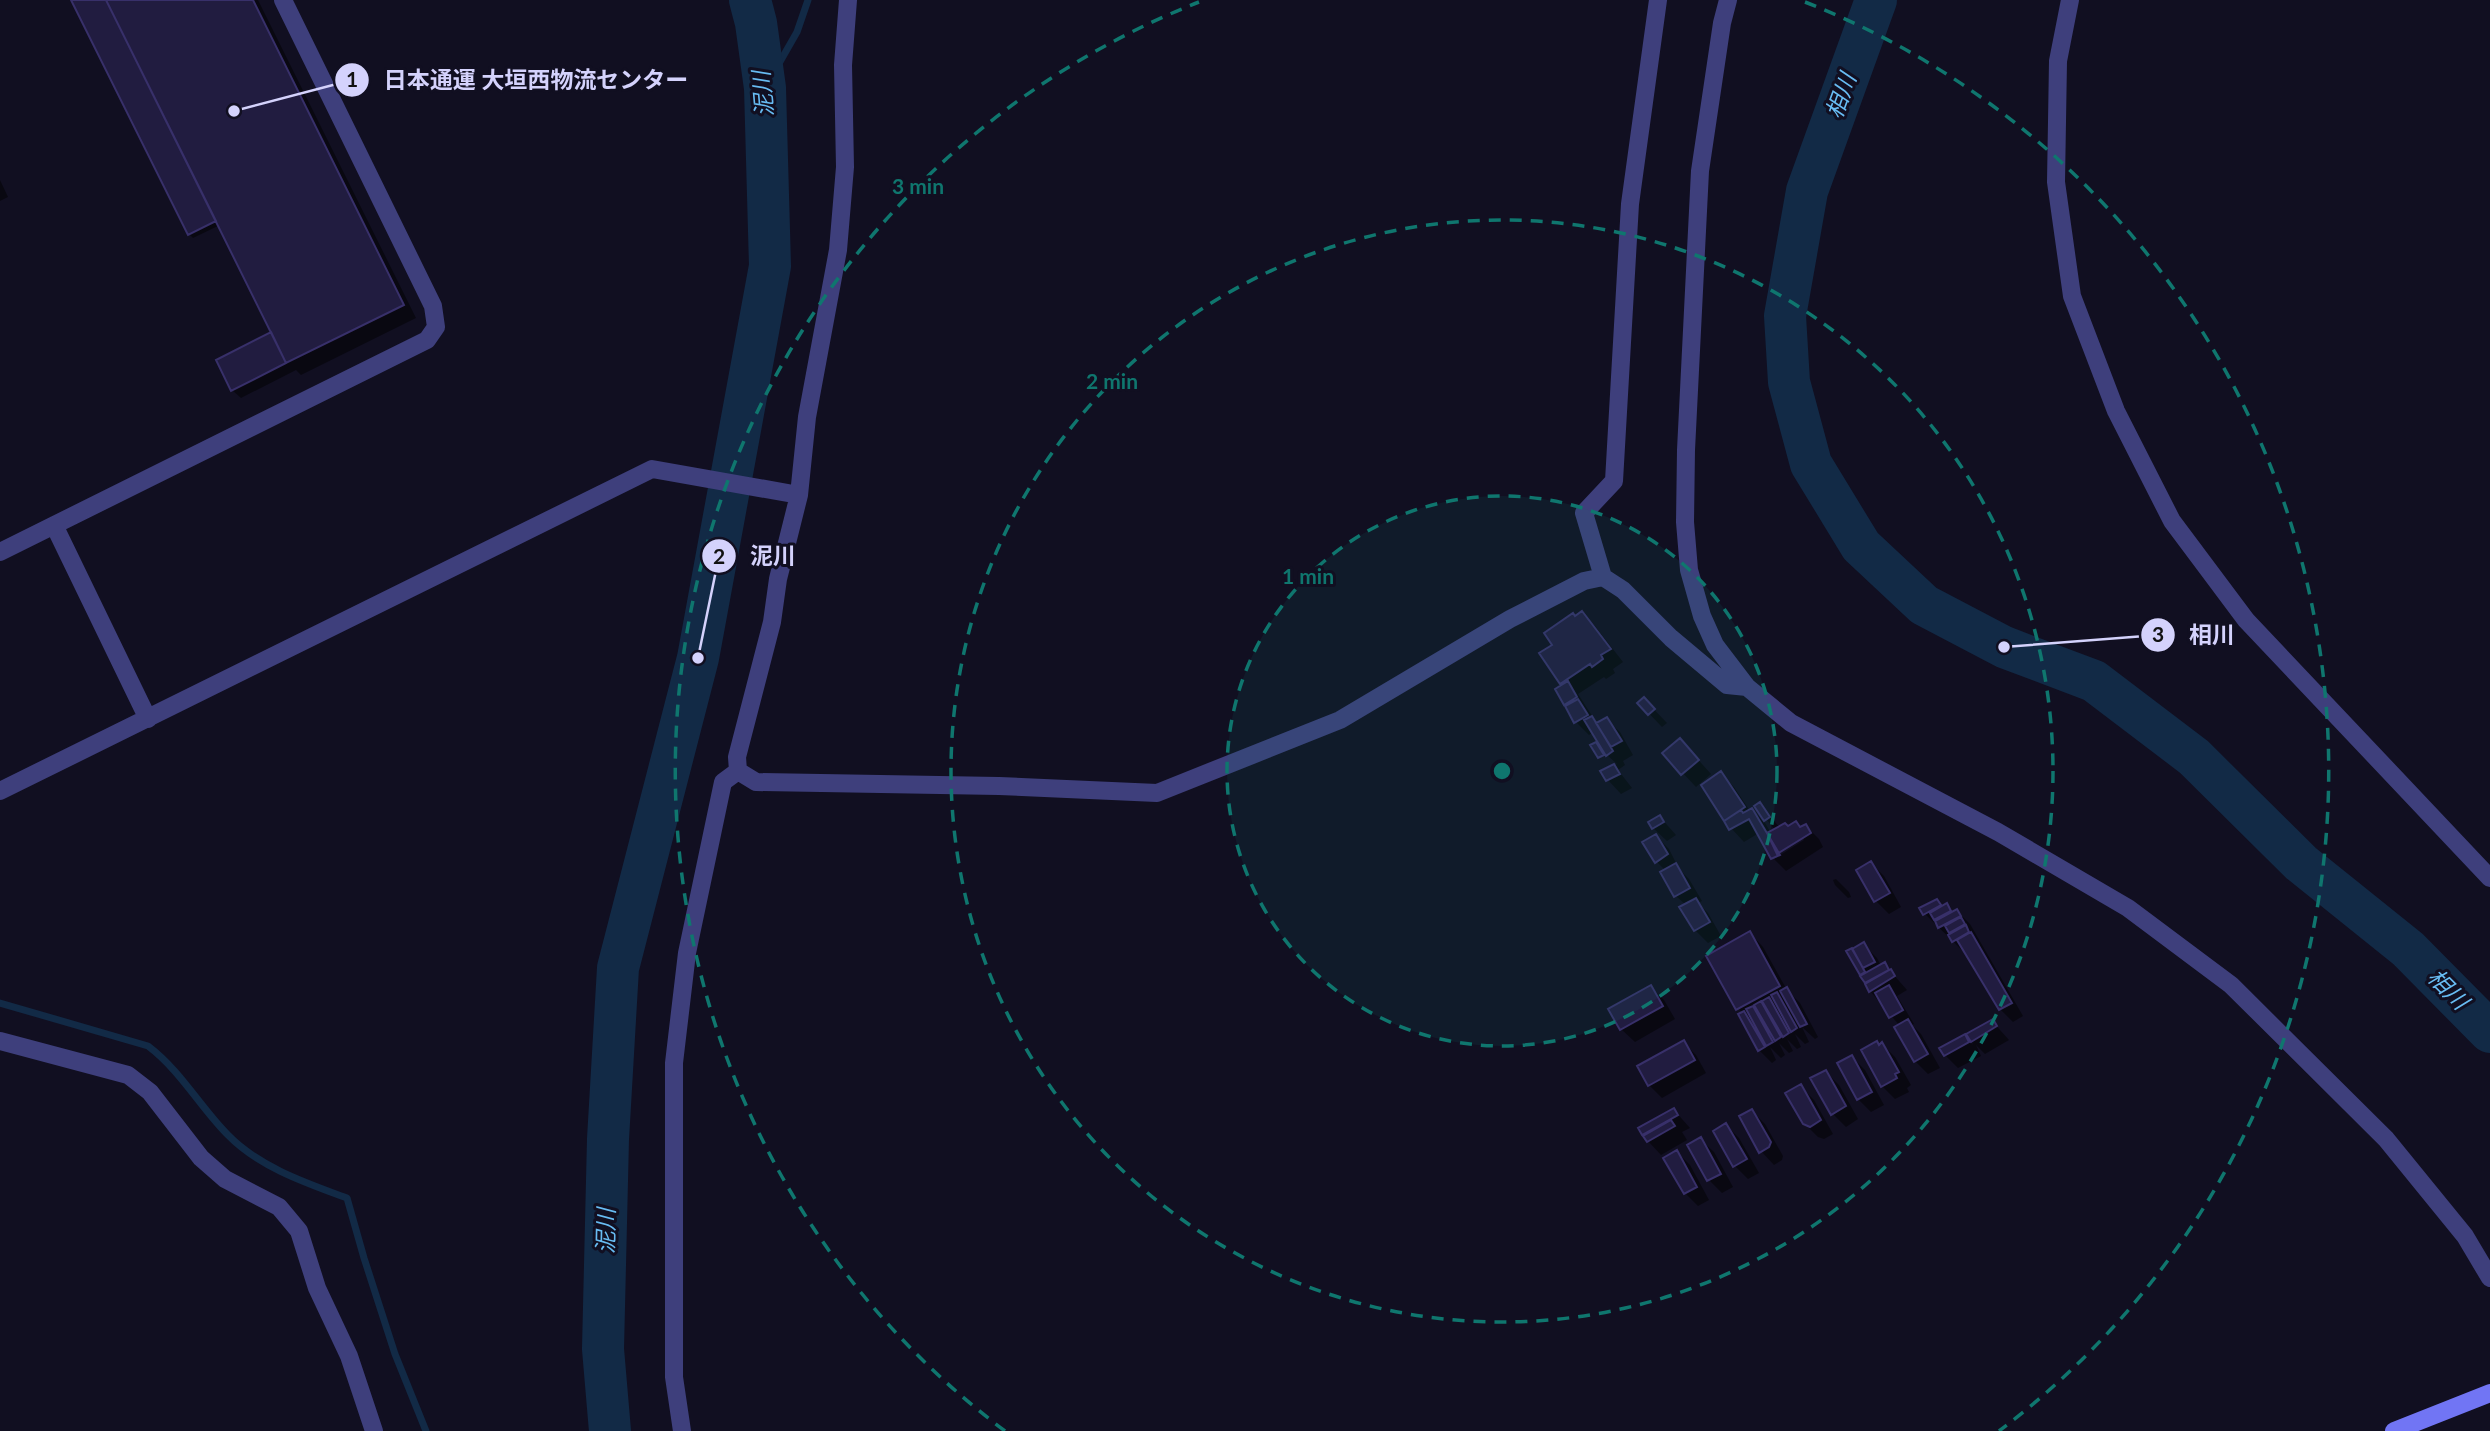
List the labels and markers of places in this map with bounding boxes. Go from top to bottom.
callout: 日本通運 大垣西物流センター [334,58,702,102]
callout: 泥川 [701,534,810,578]
callout: 相川 [2140,613,2249,657]
centre of rings [1490,759,1514,783]

